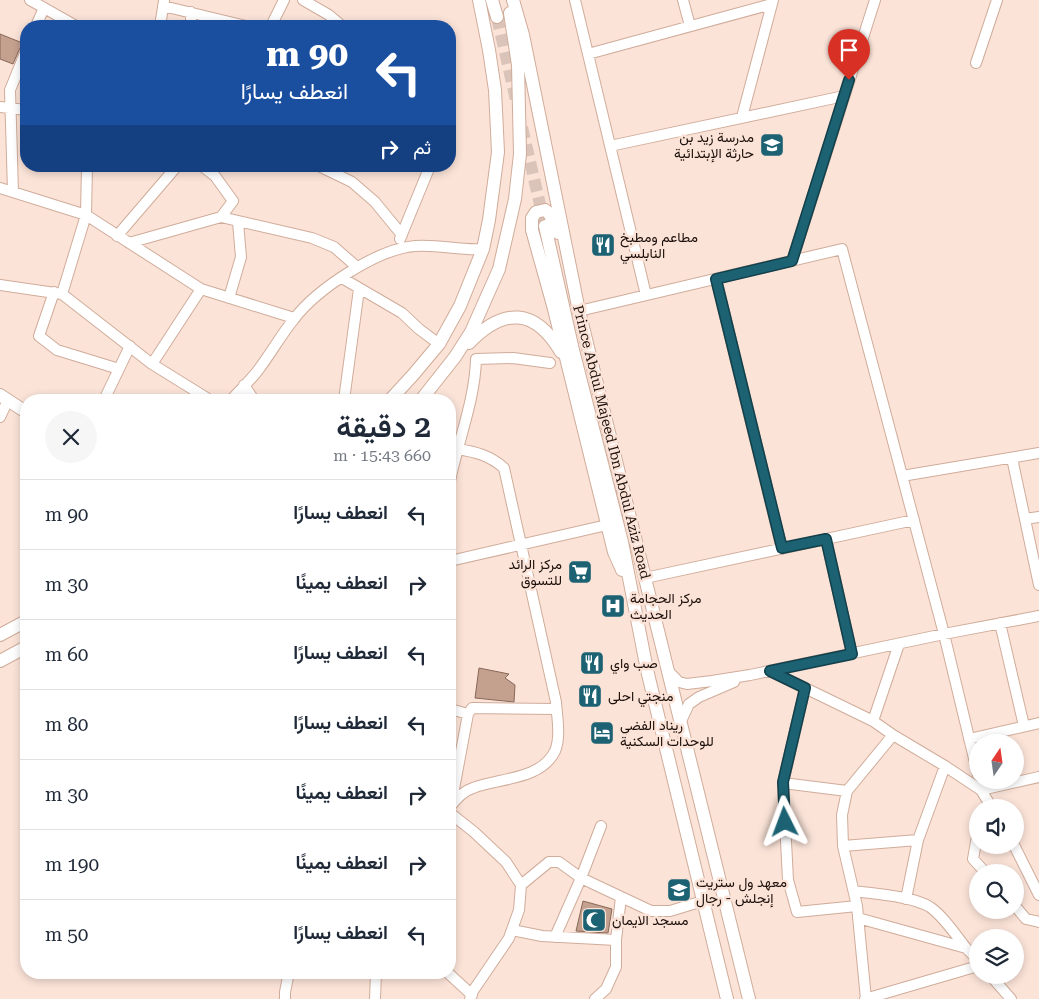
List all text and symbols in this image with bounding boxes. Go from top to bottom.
pin [828,29,870,80]
text: 90 m [266,34,348,75]
icon: arrive [835,36,863,64]
icon: left [366,40,431,105]
text: انعطف يسارًا [241,79,348,104]
place label: مدرسة زيد بن حارثة الإبتدائية [674,129,754,163]
school or university icon: مدرسة زيد بن حارثة الإبتدائية [759,132,785,158]
icon: right [375,135,403,163]
text: ثم [413,136,431,159]
place label: مطاعم ومطبخ النابلسي [620,229,698,265]
restaurant icon: مطاعم ومطبخ النابلسي [590,232,616,258]
street label: Prince Abdul Majeed Ibn Abdul Aziz Road [570,303,654,581]
text: 2 دقيقة [336,409,431,444]
button: close [45,411,97,463]
text: 660 m · 15:43 [333,446,431,465]
text: انعطف يسارًا [293,501,388,524]
icon: left [403,501,431,529]
text: 90 m [45,503,88,526]
place label: مركز الرائد للتسوق [509,556,562,589]
supermarket icon: مركز الرائد للتسوق [567,559,593,585]
text: انعطف يمينًا [296,571,388,594]
icon: right [403,571,431,599]
text: 30 m [45,573,88,596]
place label: مركز الحجامة الحديث [630,590,702,622]
hospital icon: مركز الحجامة الحديث [600,593,626,619]
text: انعطف يسارًا [293,641,388,664]
icon: left [403,641,431,669]
text: 60 m [45,643,88,666]
restaurant icon: صب واي [579,650,605,676]
place label: صب واي [610,655,658,675]
restaurant icon: منجتي احلى [577,683,603,709]
place label: منجتي احلى [608,688,674,708]
text: انعطف يسارًا [293,711,388,734]
icon: left [403,711,431,739]
text: 80 m [45,713,88,736]
place label: ريناد الفضي للوحدات السكنية [620,717,714,750]
hotel icon: ريناد الفضي للوحدات السكنية [589,720,615,746]
north arrow [969,734,1024,789]
map controls [969,734,1024,984]
text: انعطف يمينًا [296,781,388,804]
icon: right [403,781,431,809]
text: 30 m [45,783,88,806]
position arrow [758,795,810,847]
button: sound [969,799,1024,854]
text: انعطف يمينًا [296,851,388,874]
icon: right [403,851,431,879]
text: 190 m [45,853,99,876]
button: search [969,864,1024,919]
place label: معهد ول ستريت إنجلش - رجال [696,874,787,908]
school or university icon: معهد ول ستريت إنجلش - رجال [666,877,692,903]
mosque icon: مسجد الايمان [581,907,607,933]
place label: مسجد الايمان [612,912,689,929]
text: انعطف يسارًا [293,921,388,944]
icon: left [403,921,431,949]
text: 50 m [45,923,88,946]
button: layers [969,929,1024,984]

